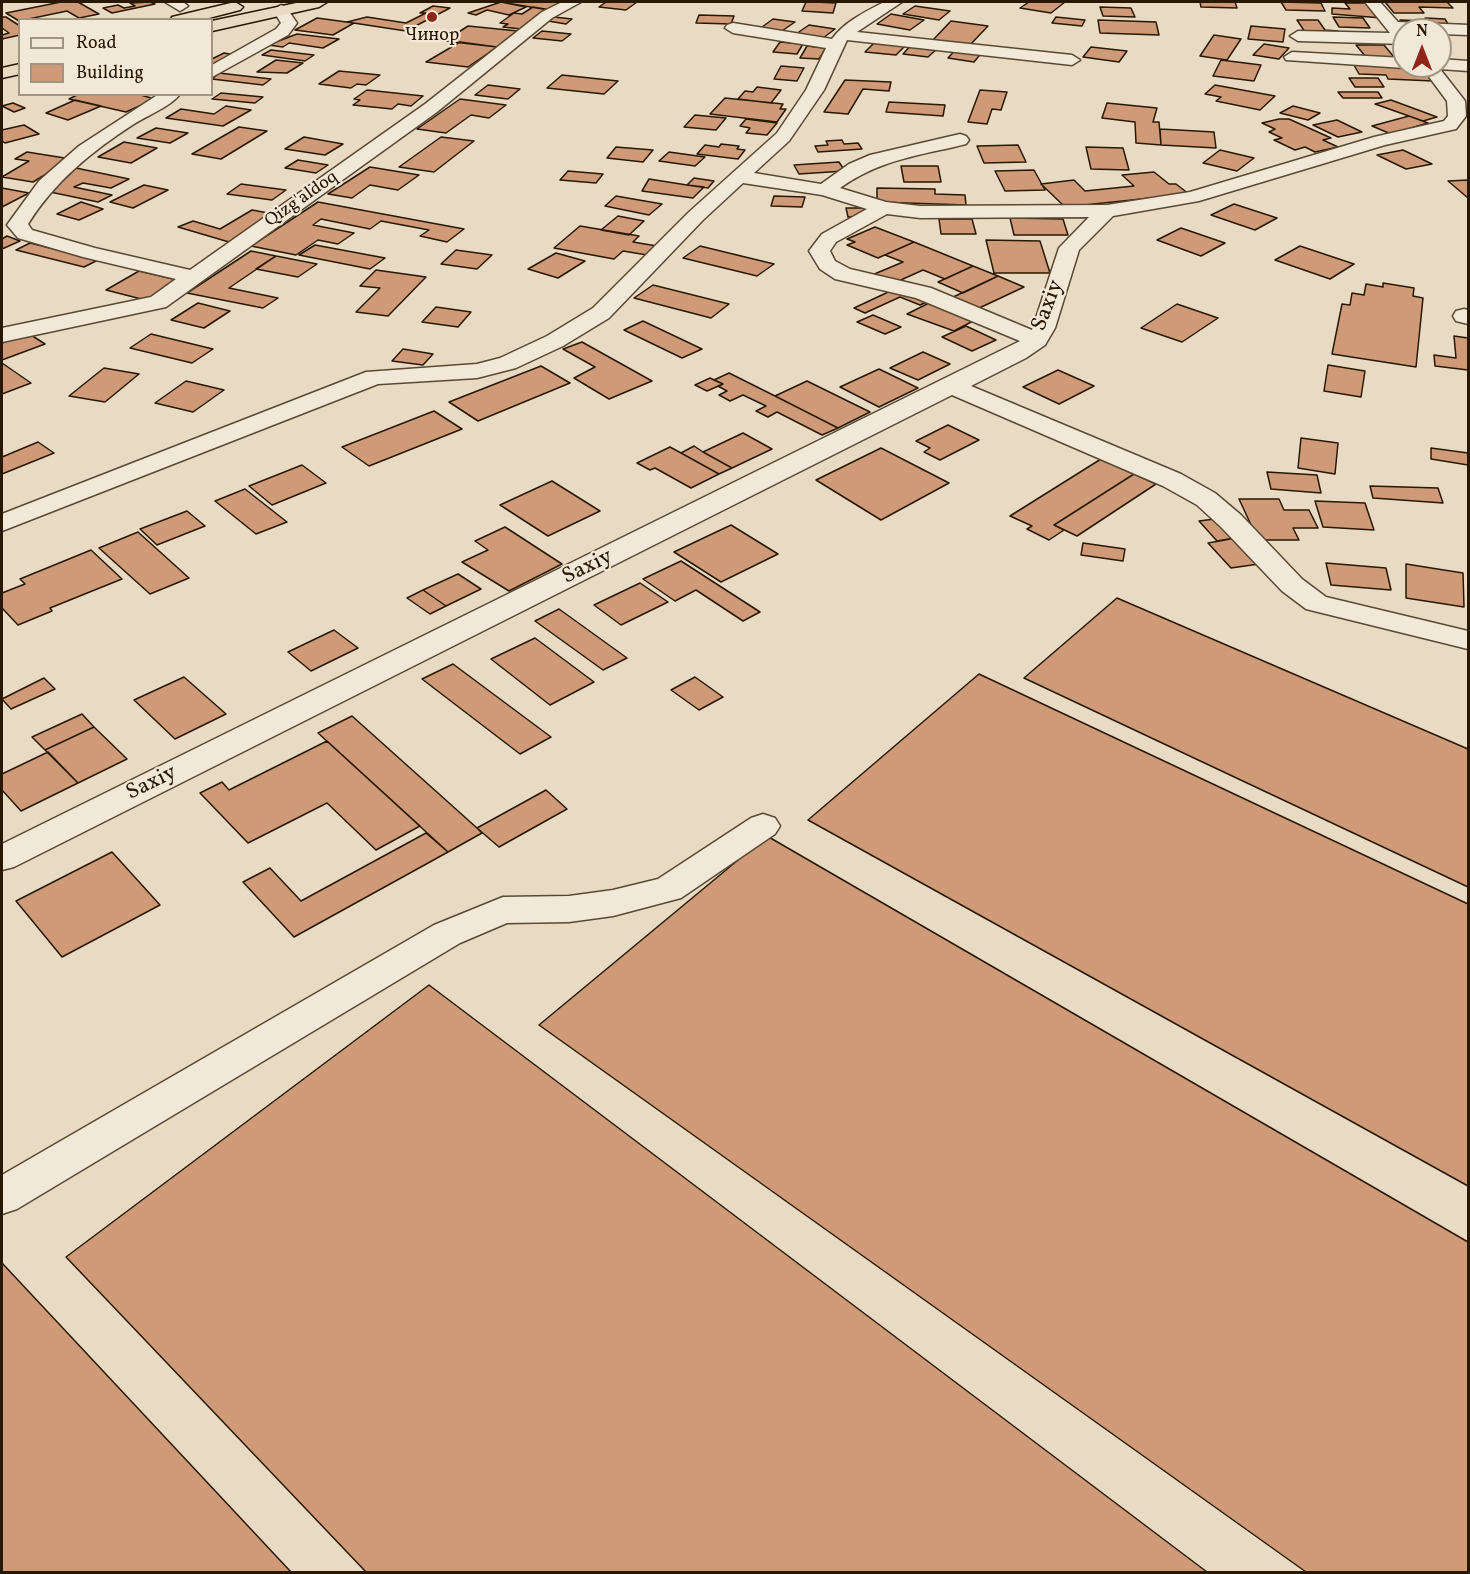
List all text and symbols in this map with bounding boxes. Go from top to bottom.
marker: Чинор [425,10,439,24]
legend [18,18,213,96]
north arrow [1392,18,1452,78]
text: N [1416,21,1428,43]
place label: Чинор [405,26,459,48]
text: Road [76,31,117,56]
text: Building [76,61,144,86]
street label: Qizg'aldoq [261,167,343,233]
street label: Saxiy [1027,277,1071,335]
street label: Saxiy [558,545,618,591]
street label: Saxiy [122,761,182,807]

